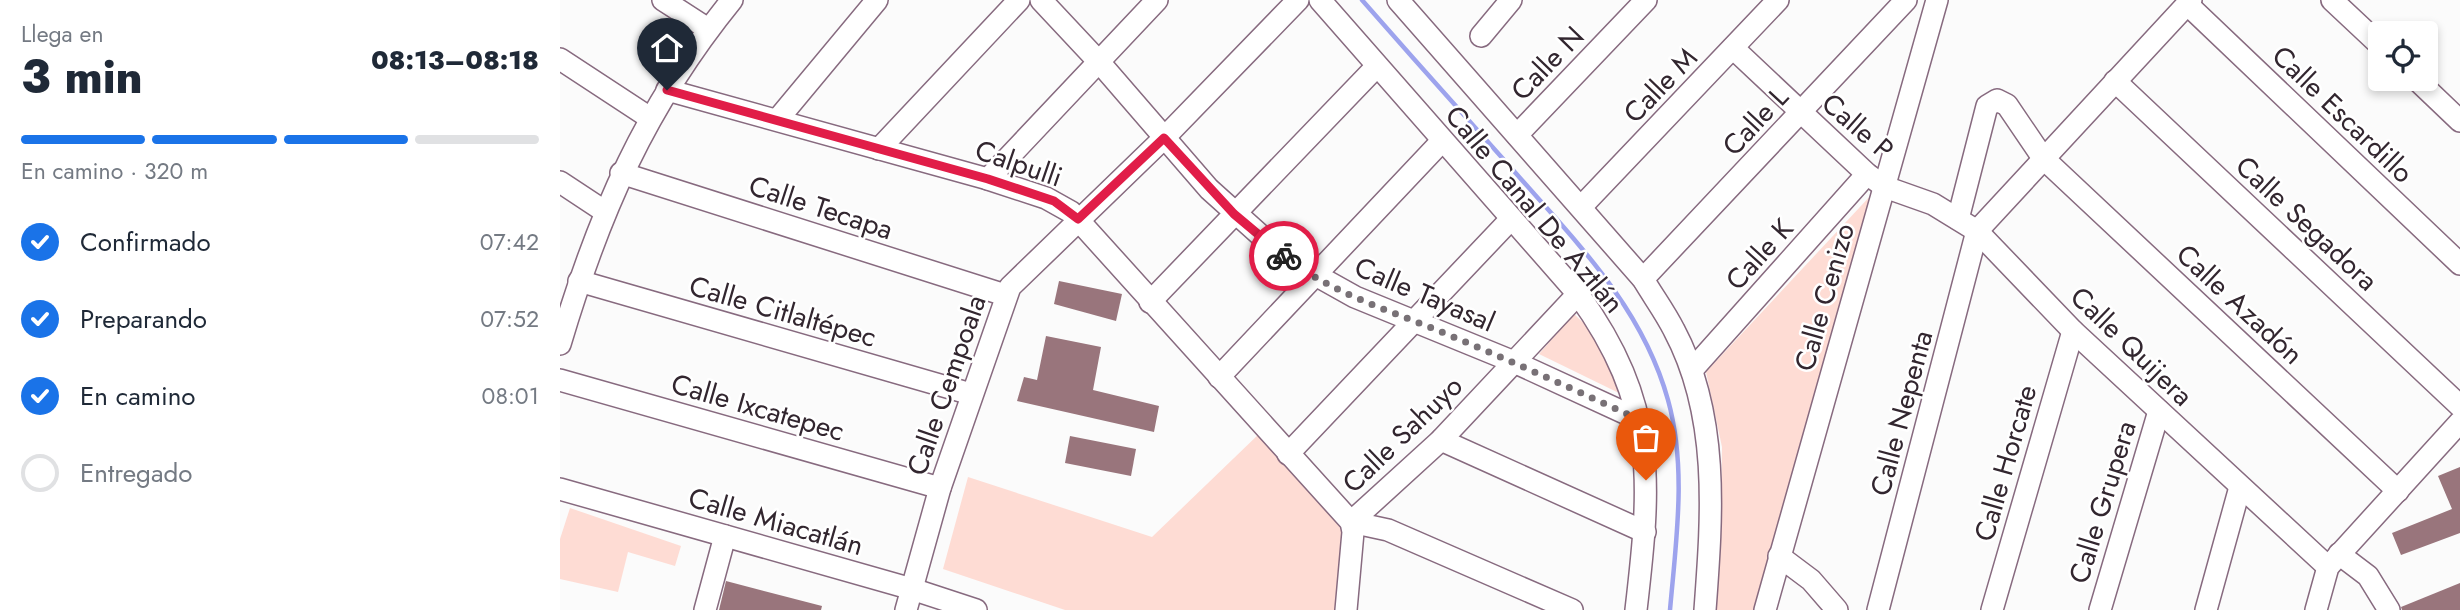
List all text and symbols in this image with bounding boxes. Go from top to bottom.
text: Llega en [21,17,103,51]
street label: Calle N [1501,17,1593,110]
pin [637,18,697,90]
map controls [2368,21,2438,91]
button: locate [2368,21,2438,91]
icon: home [648,29,686,67]
street label: Calle Escardillo [2263,36,2423,193]
street label: Calle M [1614,38,1707,132]
text: 08:13–08:18 [371,41,539,79]
text: 3 min [21,44,143,110]
street label: Calle L [1713,77,1798,165]
street label: Calle P [1813,83,1903,169]
street label: Calle Canal De Aztlán [1435,97,1634,322]
street label: Calpulli [970,129,1068,197]
street label: Calle Segadora [2226,146,2387,300]
text: En camino · 320 m [21,154,208,188]
street label: Calle Tecapa [744,165,898,250]
street label: Calle K [1716,209,1803,299]
street label: Calle Cenizo [1784,219,1865,376]
courier [1249,221,1319,291]
icon: check [21,223,59,261]
text: Confirmado [80,223,211,261]
text: 07:42 [480,225,539,259]
street label: Calle Azadón [2167,235,2312,374]
icon: bike [1265,237,1303,275]
street label: Calle Tayasal [1348,247,1501,342]
street label: Calle Citlaltépec [685,265,881,358]
street label: Calle Quijera [2061,277,2202,416]
street label: Calle Cempoala [896,289,997,481]
icon: check [21,300,59,338]
text: Preparando [80,300,207,338]
text: 07:52 [480,302,539,336]
street label: Calle Nepenta [1860,326,1943,500]
street label: Calle Ixcatepec [667,363,849,452]
street label: Calle Sahuyo [1333,366,1472,503]
icon: check [21,377,59,415]
text: En camino [80,377,196,415]
text: 08:01 [482,379,539,413]
street label: Calle Horcate [1964,380,2047,546]
pin [1616,408,1676,480]
street label: Calle Grupera [2058,416,2147,588]
icon: bag [1627,419,1665,457]
text: Entregado [80,454,192,492]
street label: Calle Miacatlán [684,477,868,566]

